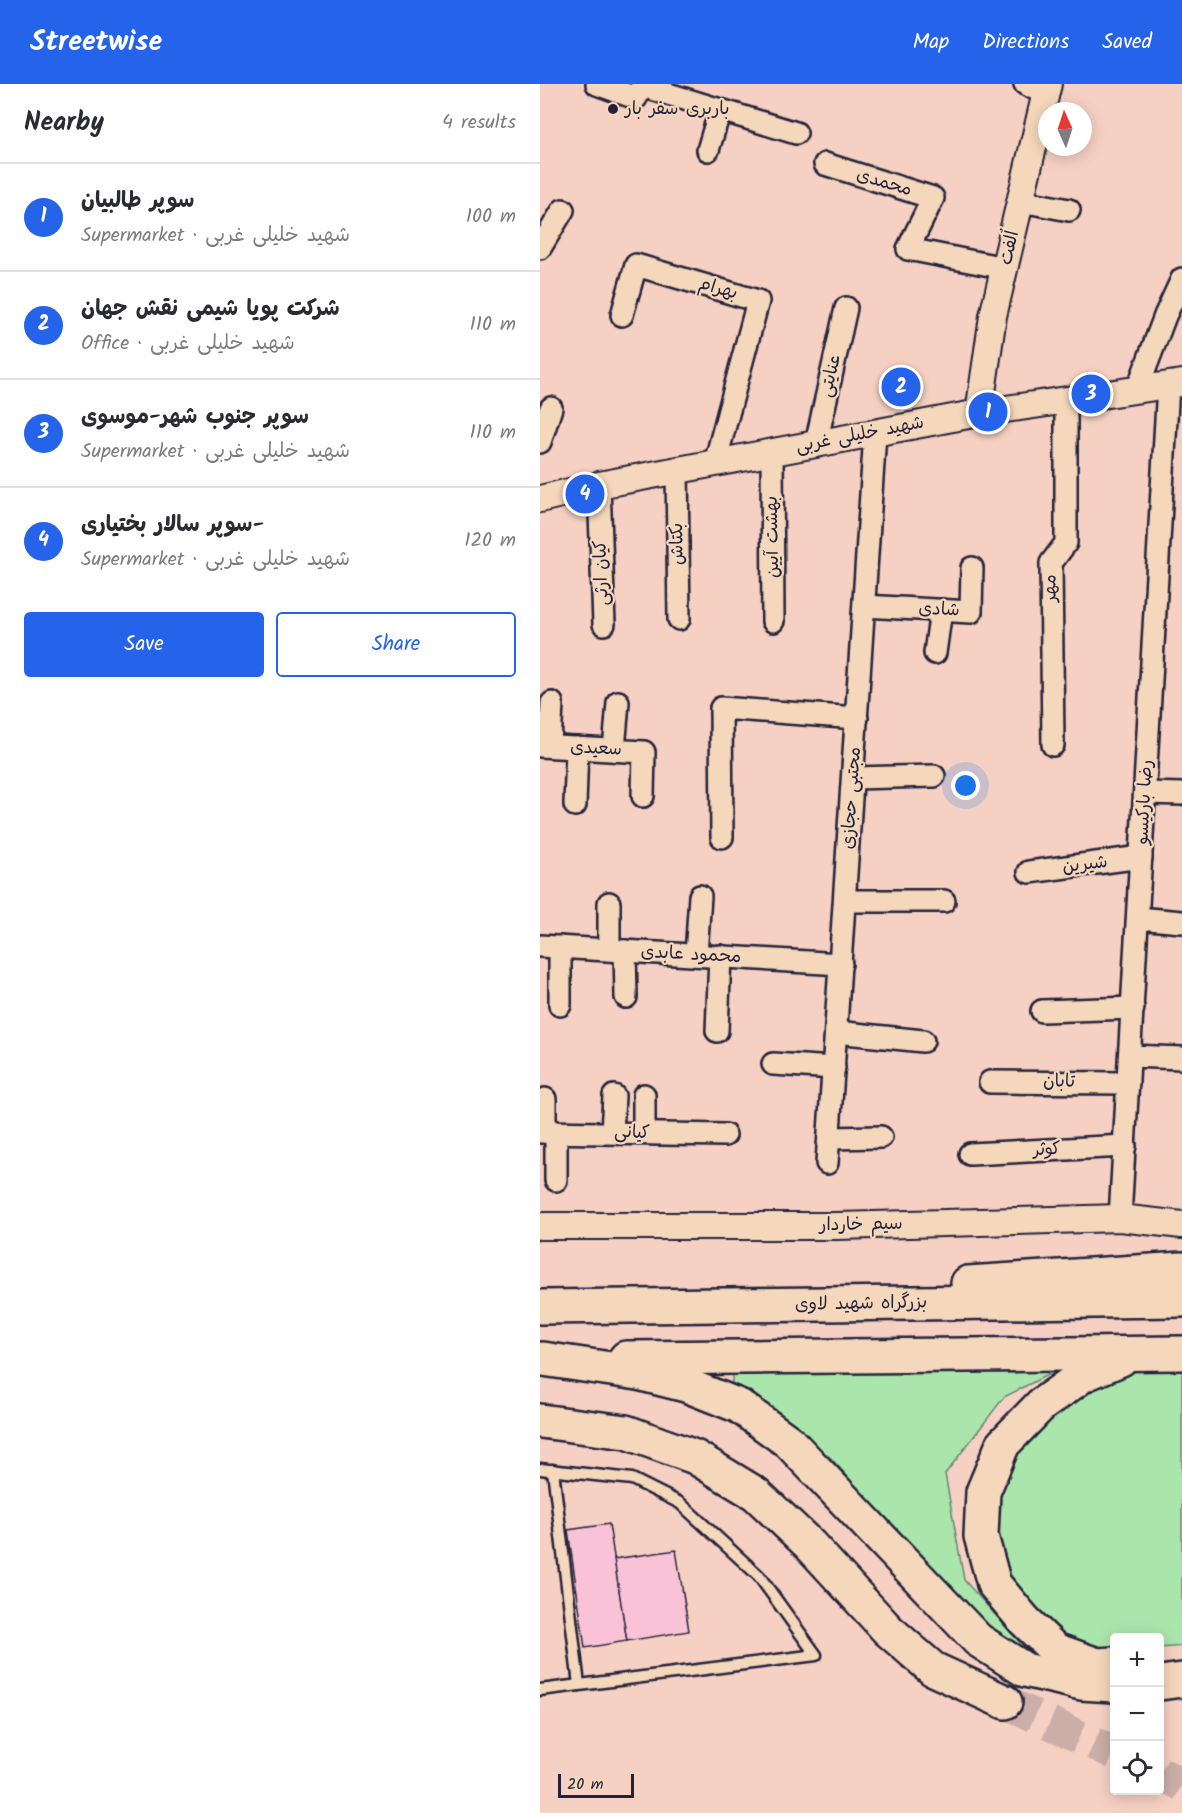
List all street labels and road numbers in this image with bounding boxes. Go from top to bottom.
street label: محمدی [852,161,916,205]
street label: اُلفت [992,228,1028,268]
street label: بهرام [695,270,741,308]
street label: عنایتی [812,352,850,400]
street label: شهید خلیلی غربی [793,408,927,462]
street label: بهشت آیین [758,496,788,578]
street label: بکتاش [663,523,693,565]
street label: کیان ارثی [586,540,618,606]
street label: مهر [1036,574,1066,604]
street label: شادی [918,594,960,626]
street label: سعیدی [569,733,623,765]
street label: مجتبی حجازی [834,746,870,850]
street label: رضا بارکیسو [1128,759,1162,847]
street label: شیرین [1061,848,1109,882]
street label: محمود عابدی [640,938,742,972]
street label: تابان [1043,1067,1076,1097]
street label: کیانی [614,1118,651,1148]
street label: کوثر [1031,1135,1062,1165]
street label: سیم خاردار [817,1210,903,1240]
street label: بزرگراه شهید لاوی [795,1288,927,1320]

